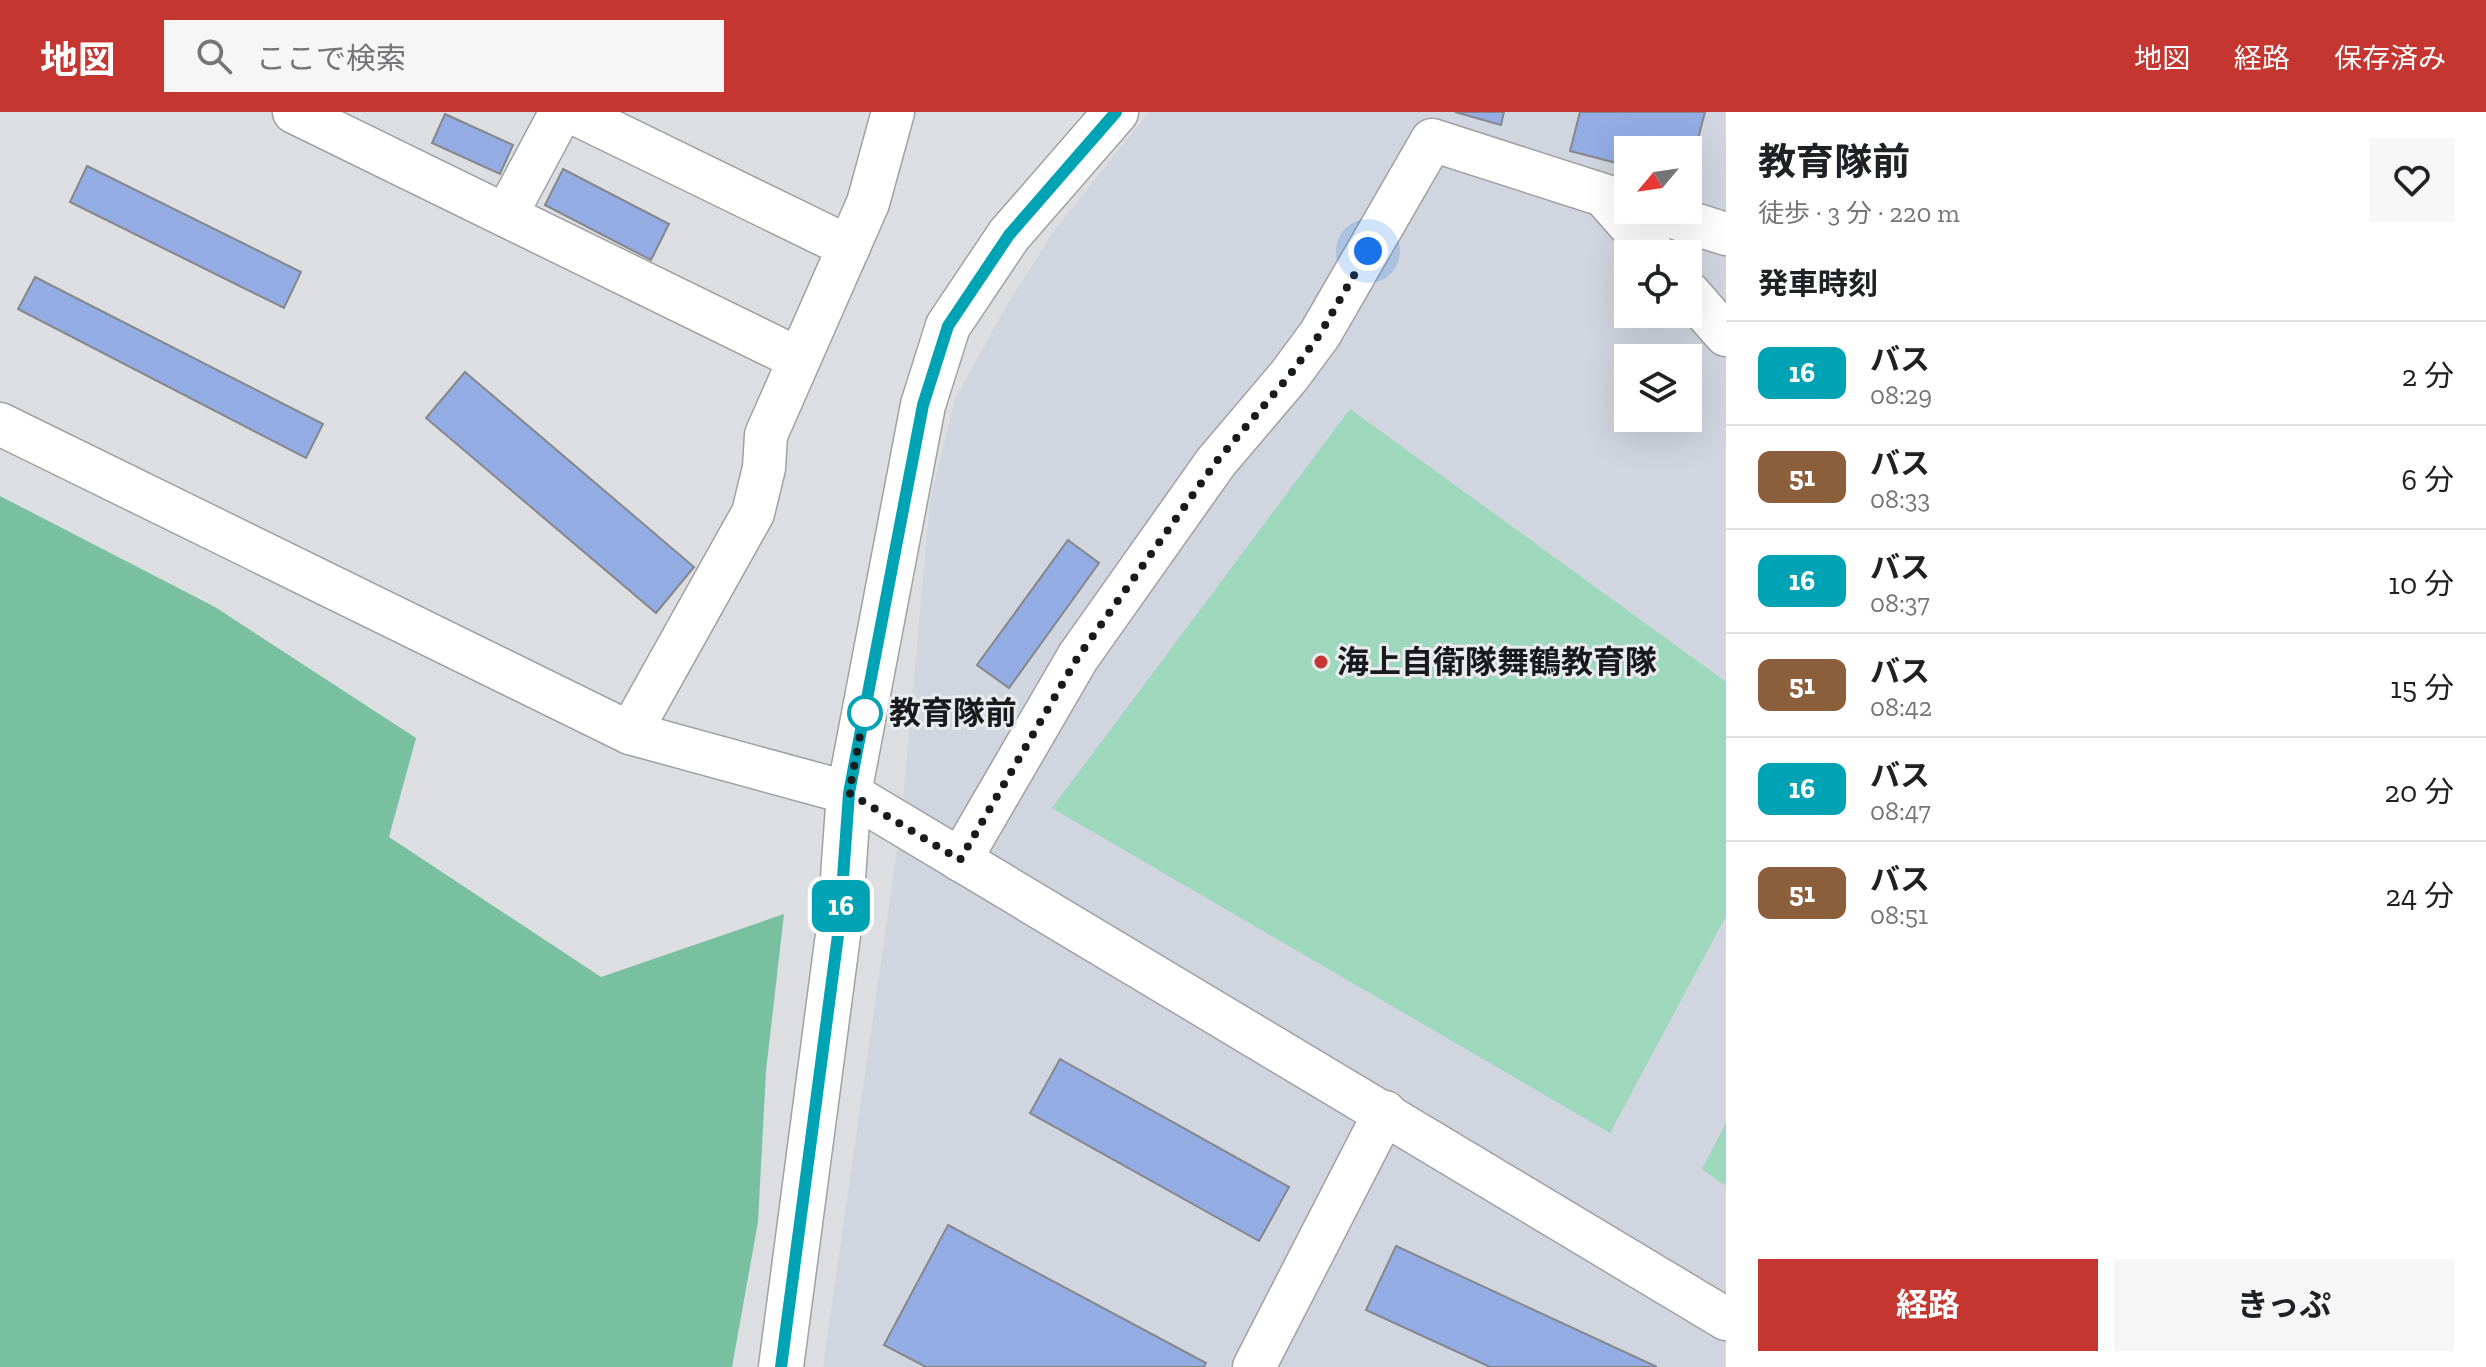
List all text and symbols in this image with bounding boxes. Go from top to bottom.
search box [164,20,724,92]
icon: search [192,34,236,78]
text: 地図 [40,37,116,83]
text: ここで検索 [256,41,406,77]
text: 地図 [2134,42,2190,75]
text: 経路 [2234,42,2290,75]
text: 保存済み [2334,42,2446,75]
north arrow [1614,136,1702,224]
map controls [1614,136,1702,432]
button: heart [2370,138,2454,222]
text: 教育隊前 [1758,139,1910,185]
text: 徒歩 · 3 分 · 220 m [1758,197,1960,229]
your location [1348,231,1388,271]
button: locate [1614,240,1702,328]
text: 発車時刻 [1758,266,1878,302]
text: バス [1870,342,1930,378]
button: layers [1614,344,1702,432]
text: 16 [1789,356,1815,389]
text: 2 分 [2402,358,2454,394]
text: 08:29 [1870,379,1932,411]
text: バス [1870,446,1930,482]
text: 51 [1789,460,1815,493]
text: 6 分 [2401,462,2454,498]
text: 08:33 [1870,483,1930,515]
text: バス [1870,550,1930,586]
text: 16 [1789,564,1815,597]
text: 10 分 [2388,566,2454,602]
text: 08:37 [1870,587,1930,619]
place label: 海上自衛隊舞鶴教育隊 [1337,643,1657,681]
marker: 海上自衛隊舞鶴教育隊 [1312,653,1330,671]
text: バス [1870,654,1930,690]
text: 51 [1789,668,1815,701]
text: 15 分 [2390,670,2454,706]
text: 08:42 [1870,691,1932,723]
place label: 教育隊前 [889,694,1017,732]
marker: 教育隊前 [848,696,882,730]
text: バス [1870,758,1930,794]
text: 16 [1789,772,1815,805]
text: 20 分 [2384,774,2454,810]
text: 08:47 [1870,795,1931,827]
text: バス [1870,862,1930,898]
text: 51 [1789,876,1815,909]
text: 24 分 [2386,878,2454,914]
line badge: 16 [805,880,877,932]
text: 16 [828,889,854,922]
text: 08:51 [1870,899,1928,931]
button: 経路 [1758,1259,2098,1351]
button: きっぷ [2114,1259,2454,1351]

